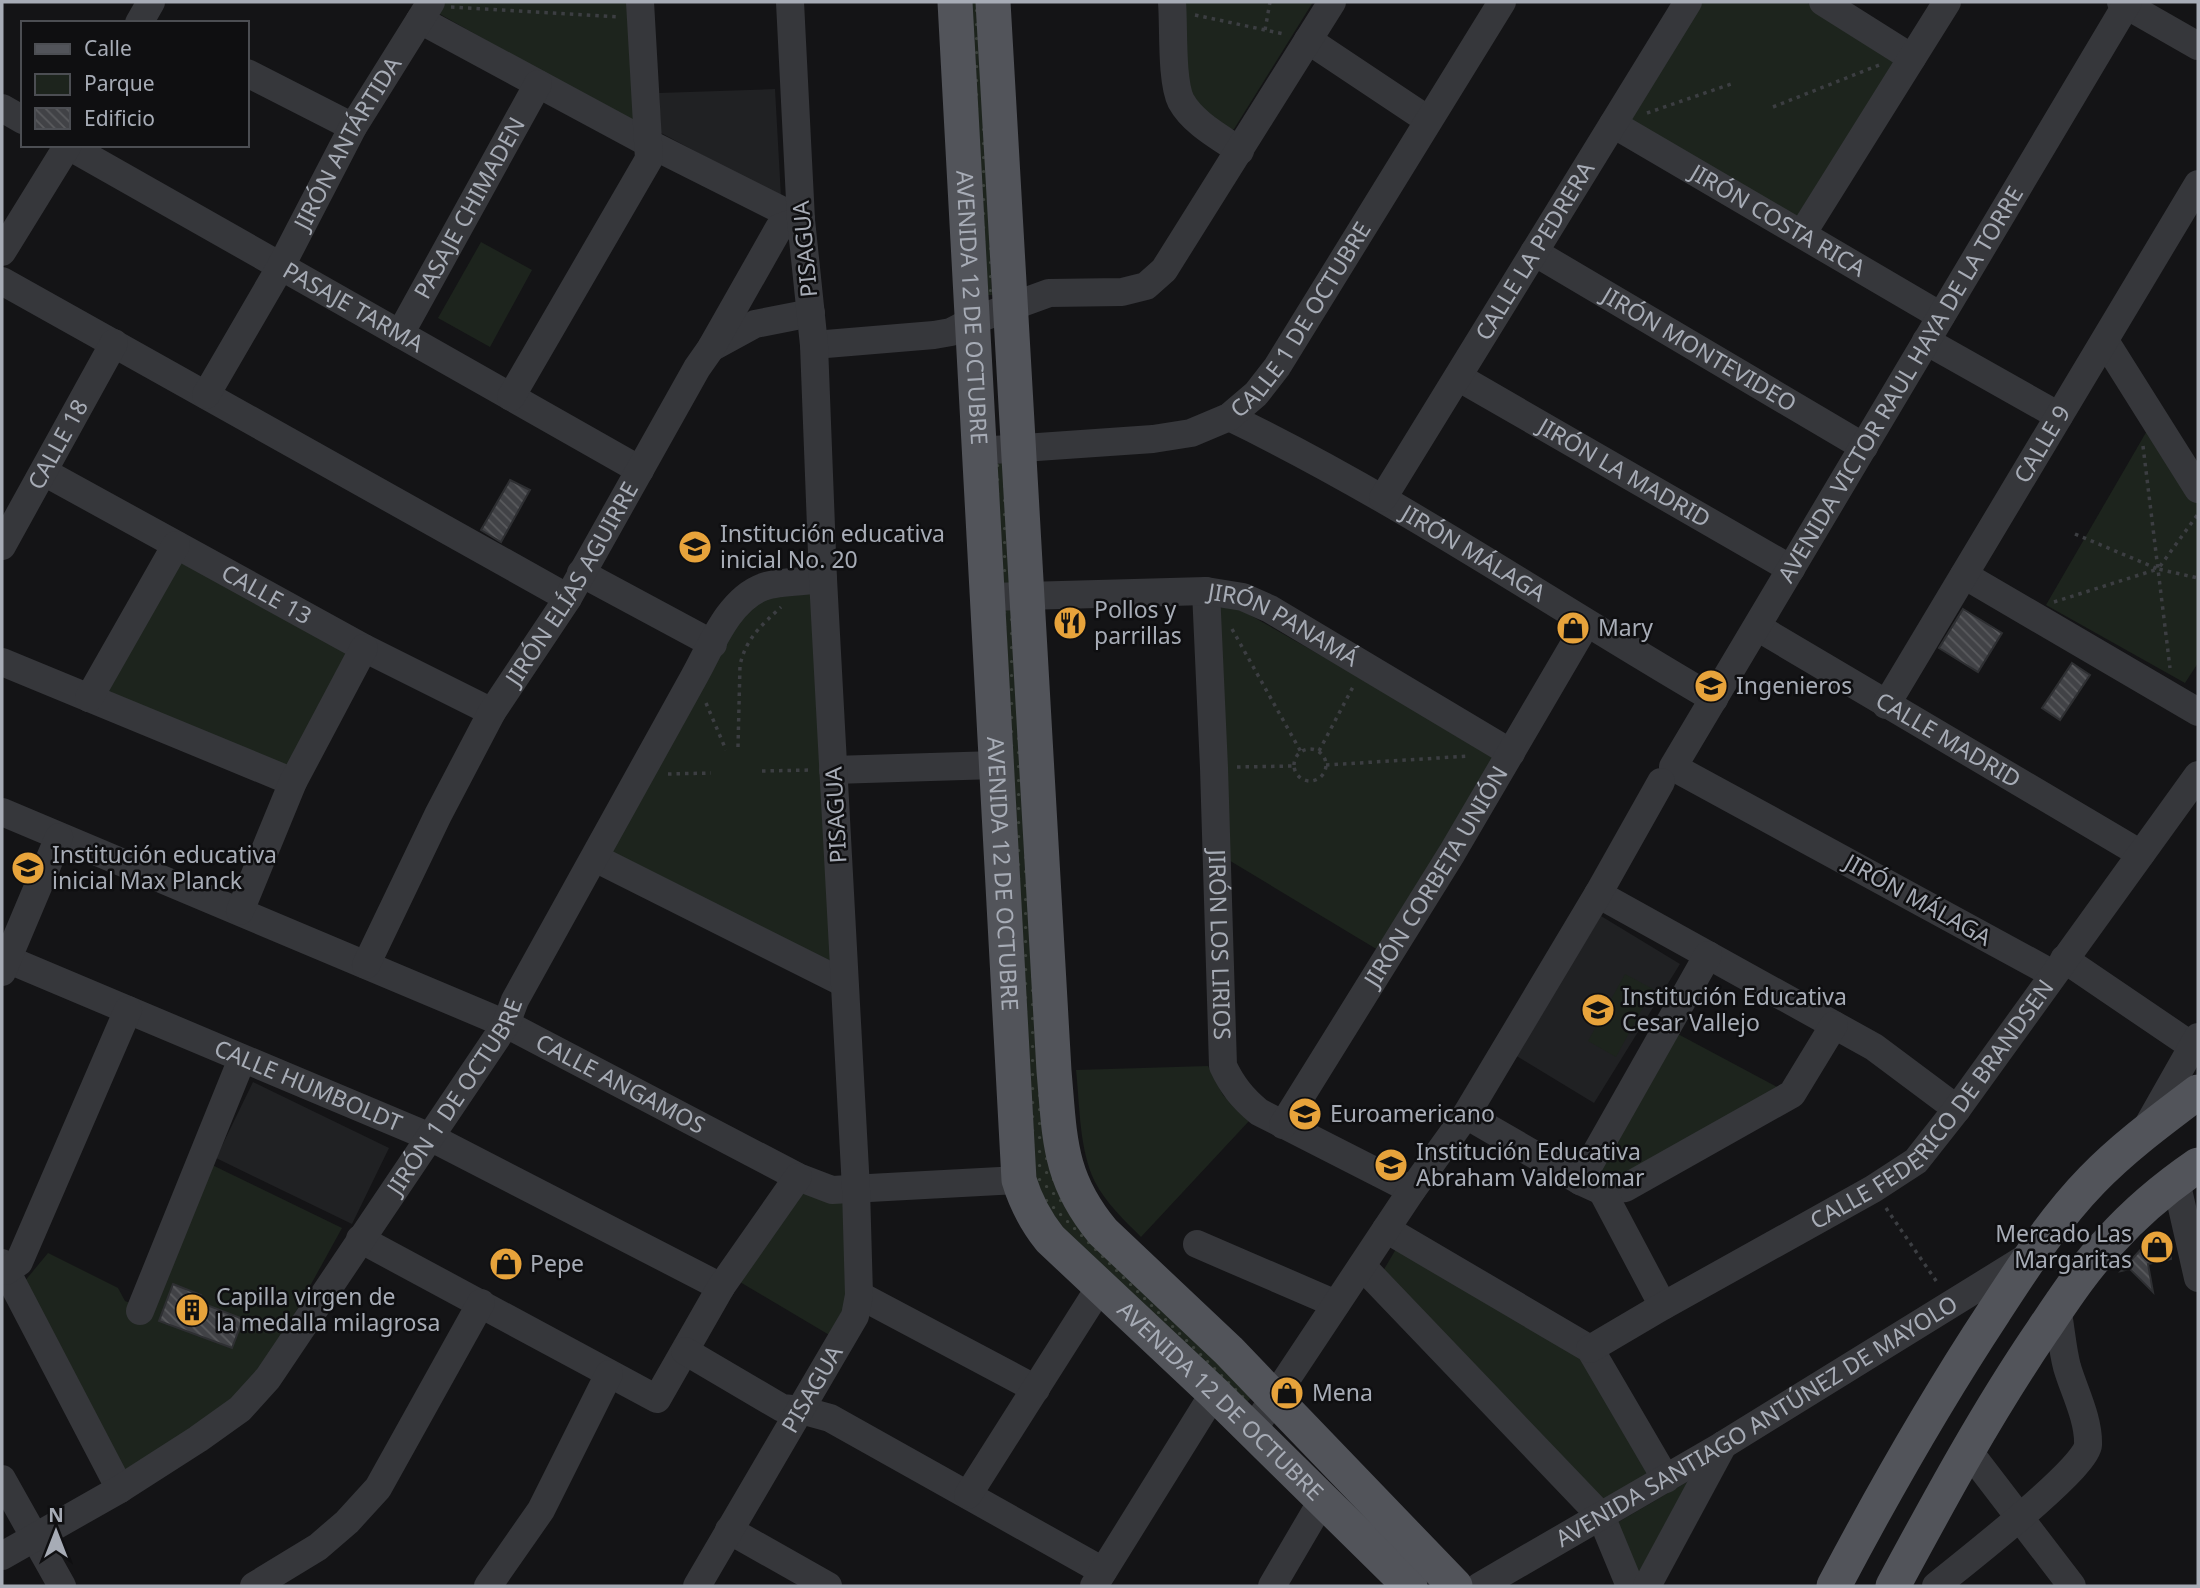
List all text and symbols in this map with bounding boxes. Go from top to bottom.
legend [21,21,248,147]
text: Calle [84,34,132,62]
street label: JIRÓN ANTÁRTIDA [285,50,408,237]
text: Parque [84,69,154,97]
text: Edificio [84,104,155,132]
street label: PASAJE CHIMADEN [406,111,532,304]
street label: CALLE LA PEDRERA [1467,155,1601,346]
street label: JIRÓN COSTA RICA [1683,155,1872,284]
street label: AVENIDA 12 DE OCTUBRE [949,169,996,446]
street label: AVENIDA VICTOR RAUL HAYA DE LA TORRE [1769,180,2030,588]
street label: PISAGUA [784,199,824,299]
street label: CALLE 1 DE OCTUBRE [1223,215,1378,424]
street label: PASAJE TARMA [278,254,430,359]
street label: JIRÓN MONTEVIDEO [1595,278,1803,419]
street label: CALLE 18 [19,393,95,495]
street label: CALLE 9 [2006,399,2077,488]
street label: JIRÓN LA MADRID [1531,409,1717,534]
street label: JIRÓN ELÍAS AGUIRRE [496,476,645,693]
street label: JIRÓN MÁLAGA [1394,495,1552,609]
place label: Institución educativa inicial No. 20 [720,517,945,575]
school or university icon: Institución educativa inicial No. 20 [676,528,714,566]
street label: CALLE 13 [216,556,318,631]
street label: JIRÓN PANAMÁ [1204,574,1365,674]
place label: Pollos y parrillas [1094,593,1182,651]
restaurant icon: Pollos y parrillas [1051,604,1089,642]
shop icon: Mary [1554,609,1592,647]
place label: Mary [1598,611,1653,643]
school or university icon: Ingenieros [1692,667,1730,705]
place label: Ingenieros [1736,669,1852,701]
street label: CALLE MADRID [1870,684,2027,794]
street label: AVENIDA 12 DE OCTUBRE [980,736,1027,1012]
street label: JIRÓN CORBETA UNIÓN [1355,759,1515,994]
street label: PISAGUA [816,766,854,864]
place label: Institución educativa inicial Max Planck [52,838,277,896]
street label: JIRÓN MÁLAGA [1838,845,1998,953]
street label: JIRÓN LOS LIRIOS [1201,847,1239,1040]
school or university icon: Institución educativa inicial Max Planck [9,849,47,887]
street label: CALLE FEDERICO DE BRANDSEN [1804,973,2060,1236]
place label: Institución Educativa Cesar Vallejo [1622,980,1847,1038]
school or university icon: Institución Educativa Cesar Vallejo [1579,991,1617,1029]
street label: JIRÓN 1 DE OCTUBRE [378,994,529,1202]
street label: CALLE ANGAMOS [531,1025,711,1141]
street label: CALLE HUMBOLDT [210,1031,407,1139]
school or university icon: Euroamericano [1286,1095,1324,1133]
place label: Euroamericano [1330,1097,1495,1129]
place label: Institución Educativa Abraham Valdelomar [1416,1135,1645,1193]
school or university icon: Institución Educativa Abraham Valdelomar [1372,1146,1410,1184]
place label: Mercado Las Margaritas [1995,1217,2132,1275]
shop icon: Mercado Las Margaritas [2138,1228,2176,1266]
shop icon: Pepe [487,1245,525,1283]
place label: Pepe [530,1247,584,1279]
place label: Capilla virgen de la medalla milagrosa [216,1280,440,1338]
street label: AVENIDA SANTIAGO ANTÚNEZ DE MAYOLO [1549,1287,1963,1554]
building icon: Capilla virgen de la medalla milagrosa [173,1291,211,1329]
street label: AVENIDA 12 DE OCTUBRE [1111,1294,1331,1507]
street label: PISAGUA [773,1339,850,1439]
shop icon: Mena [1268,1374,1306,1412]
place label: Mena [1312,1376,1373,1408]
north arrow [21,1497,91,1567]
text: N [48,1502,64,1528]

